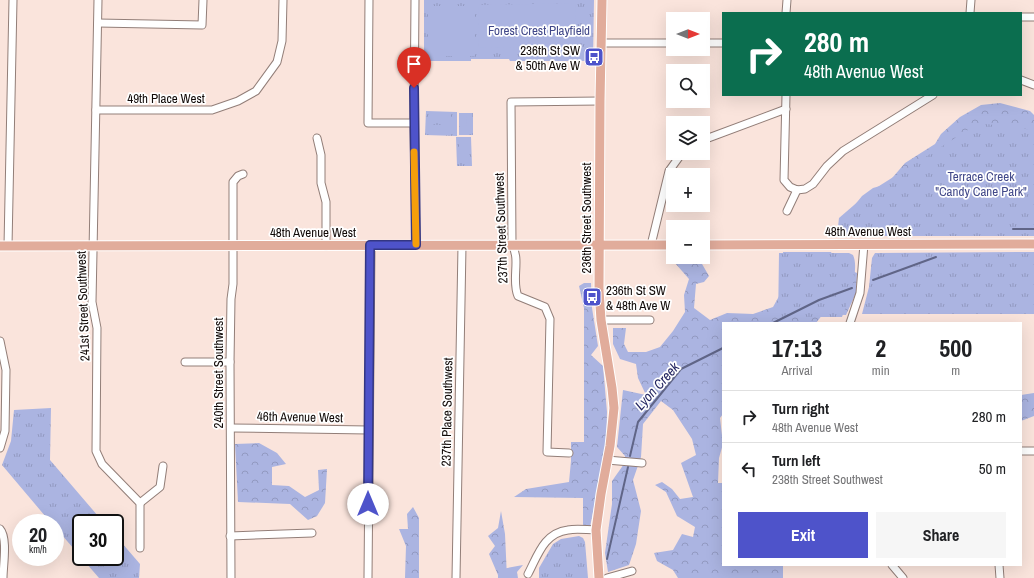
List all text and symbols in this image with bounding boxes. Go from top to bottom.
north arrow [666,12,710,56]
map controls [666,12,710,264]
park label: Forest Crest Playfield [488,22,590,39]
text: 280 m [804,23,869,61]
icon: right [738,28,790,80]
place label: 236th St SW & 50th Ave W [516,42,580,74]
bus stop icon: 236th St SW & 50th Ave W [583,46,605,68]
pin [397,47,431,88]
icon: arrive [403,53,425,75]
text: 48th Avenue West [804,59,923,84]
button: search [666,64,710,108]
street label: 49th Place West [127,90,205,107]
button: layers [666,116,710,160]
street label: 236th Street Southwest [578,163,595,273]
button: + [666,168,710,212]
park label: Terrace Creek "Candy Cane Park" [935,168,1027,200]
street label: 237th Street Southwest [491,172,511,284]
button: − [666,220,710,264]
street label: 48th Avenue West [825,223,911,240]
street label: 48th Avenue West [270,224,356,241]
street label: 241st Street Southwest [73,251,93,361]
place label: 236th St SW & 48th Ave W [606,282,670,314]
bus stop icon: 236th St SW & 48th Ave W [581,286,603,308]
street label: 240th Street Southwest [210,318,227,428]
text: 17:13 [772,332,822,364]
text: 2 [875,332,886,364]
text: 500 [939,332,972,364]
street label: 237th Place Southwest [438,357,456,467]
water label: Lyon Creek [631,357,684,414]
text: Arrival [782,362,812,379]
text: min [872,362,890,379]
text: m [951,362,960,379]
text: Turn right [772,398,829,419]
icon: right [738,406,760,428]
text: 280 m [972,406,1006,427]
street label: 46th Avenue West [257,408,343,426]
text: 48th Avenue West [772,419,858,436]
text: Turn left [772,450,820,471]
icon: left [738,458,760,480]
text: 50 m [979,458,1006,479]
text: 238th Street Southwest [772,471,883,488]
position arrow [347,483,389,525]
button: Exit [738,512,868,558]
button: Share [876,512,1006,558]
speed limit sign: 30 [72,514,124,566]
text: 20 [29,521,47,548]
text: km/h [29,543,47,556]

